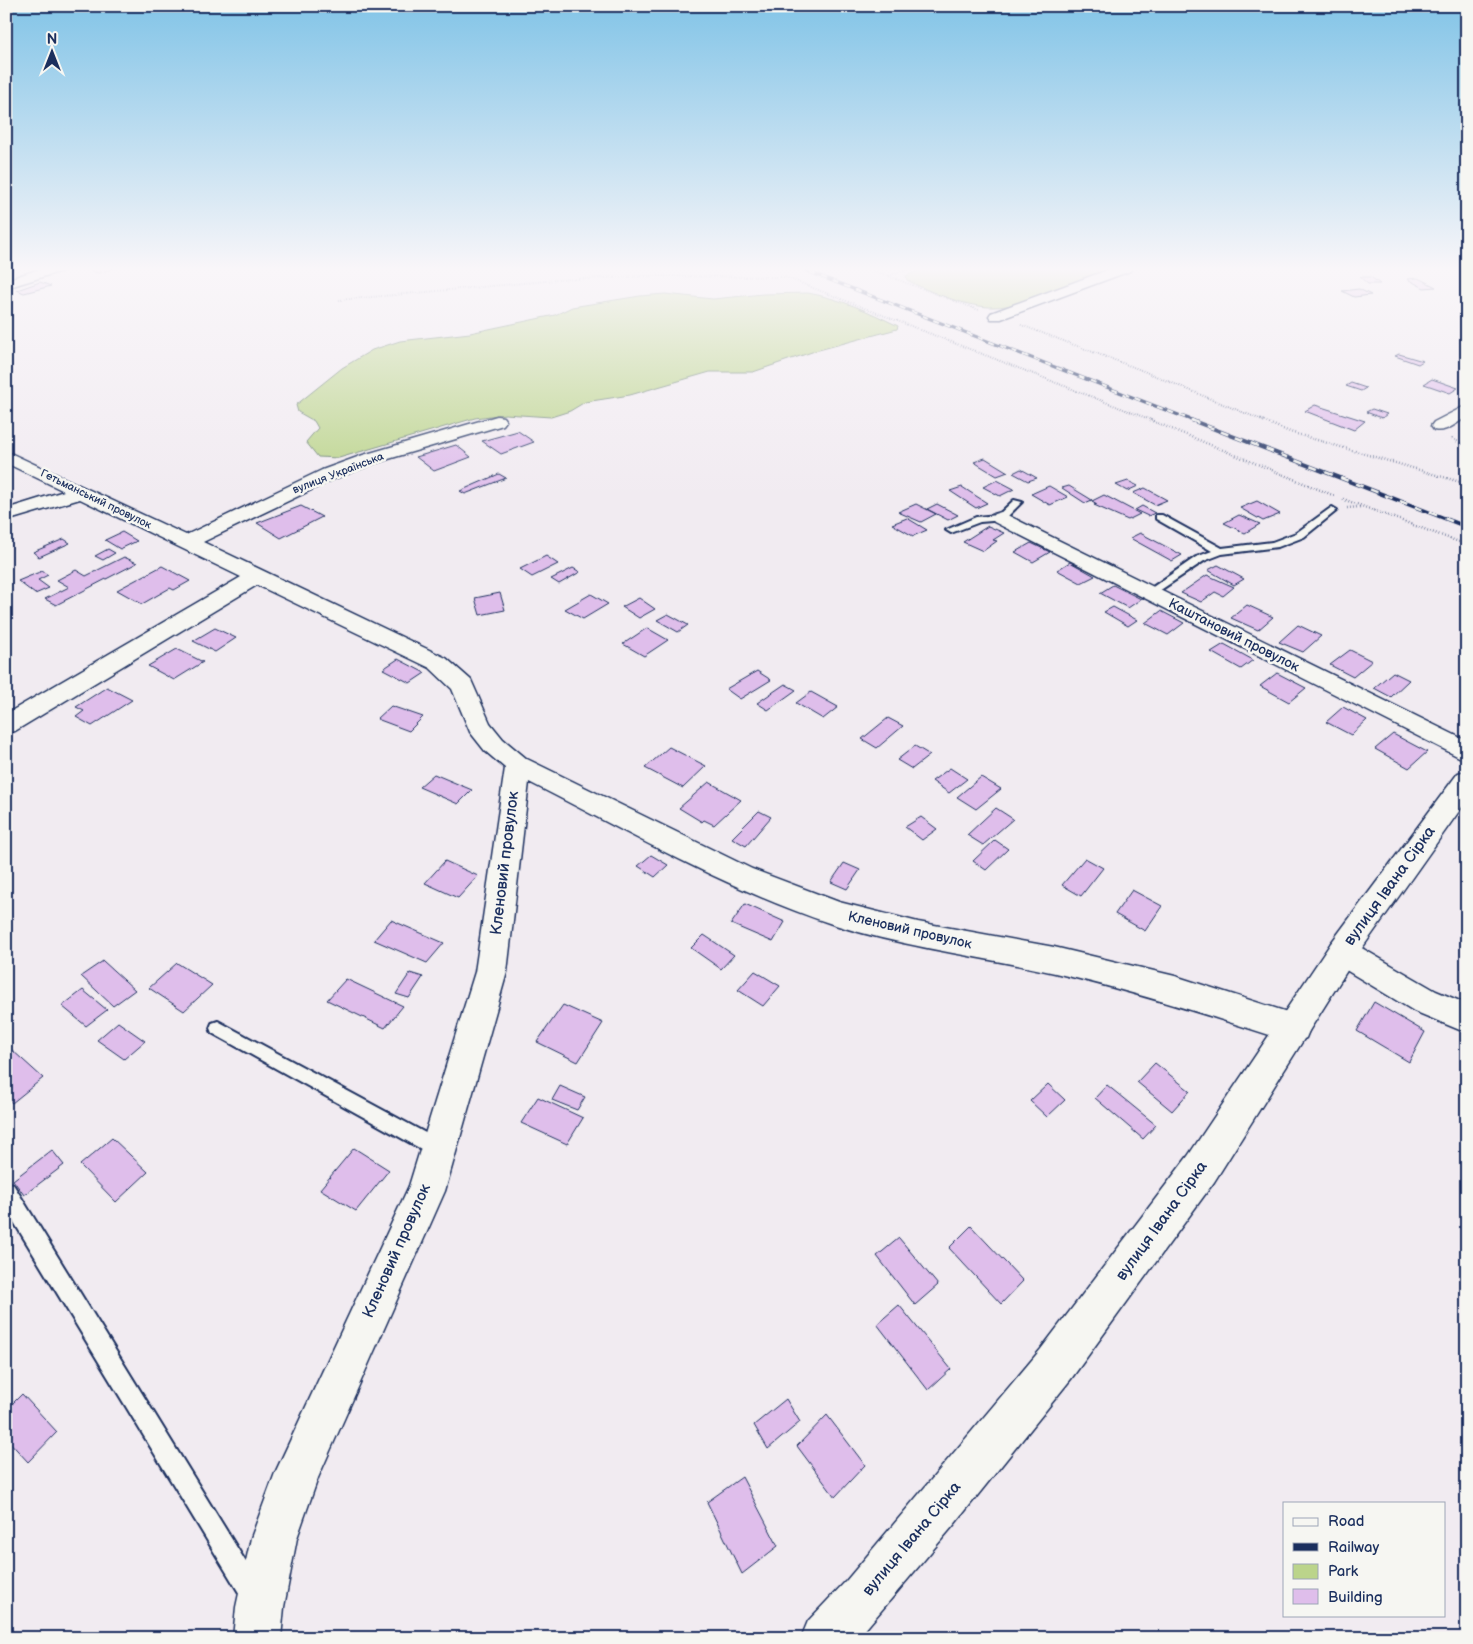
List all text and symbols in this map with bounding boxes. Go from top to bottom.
north arrow [28,28,78,78]
text: N [47,31,57,48]
street label: вулиця Українська [291,449,386,496]
street label: Гетьманський провулок [38,466,154,532]
street label: Каштановий провулок [1166,595,1303,676]
street label: Кленовий провулок [487,789,523,936]
street label: вулиця Івана Сірка [1340,822,1440,949]
street label: Кленовий провулок [846,907,974,953]
street label: вулиця Івана Сірка [1112,1157,1212,1284]
street label: Кленовий провулок [359,1181,435,1321]
street label: вулиця Івана Сірка [859,1478,966,1600]
legend [1283,1502,1446,1616]
text: Road [1328,1512,1364,1531]
text: Railway [1328,1538,1379,1557]
text: Park [1328,1562,1359,1581]
text: Building [1328,1588,1383,1607]

